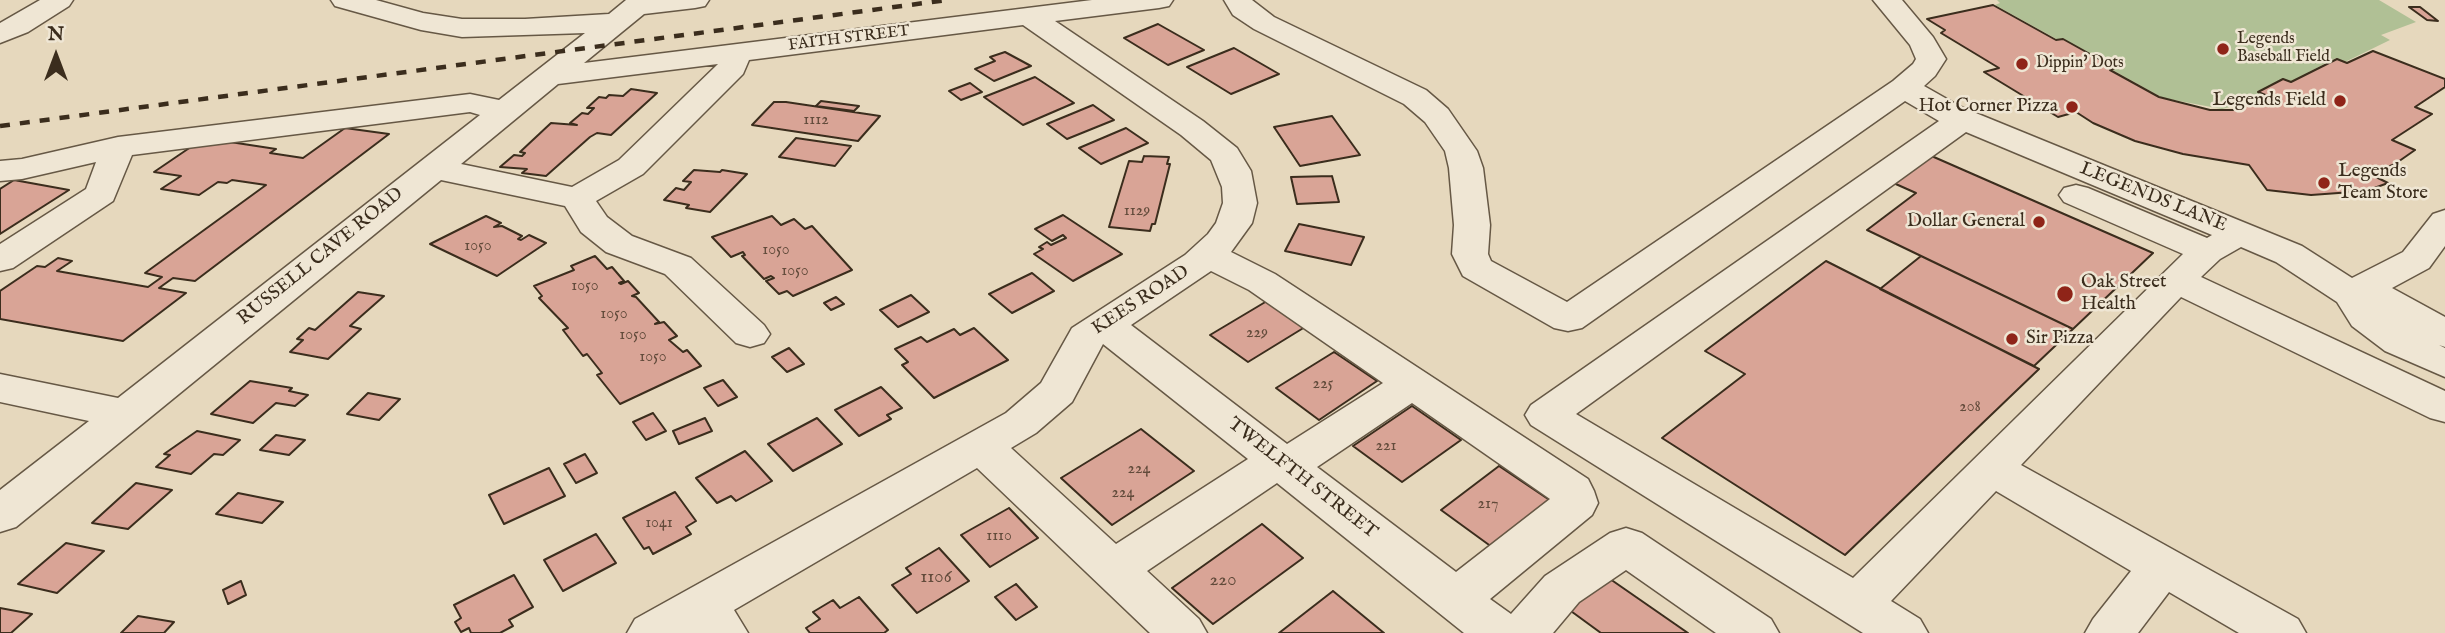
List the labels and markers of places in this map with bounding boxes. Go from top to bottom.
place label: Legends Baseball Field [2237,30,2330,68]
marker: Legends Baseball Field [2215,41,2231,57]
place label: Dippin' Dots [2036,54,2124,74]
marker: Dippin' Dots [2014,56,2030,72]
place label: Legends Field [2212,90,2326,112]
marker: Legends Field [2332,93,2348,109]
place label: Hot Corner Pizza [1918,96,2058,118]
marker: Hot Corner Pizza [2064,99,2080,115]
place label: Legends Team Store [2338,161,2428,205]
marker: Legends Team Store [2316,175,2332,191]
place label: Dollar General [1907,211,2025,233]
marker: Dollar General [2031,214,2047,230]
place label: Oak Street Health [2081,272,2166,316]
marker: Oak Street Health [2055,284,2075,304]
place label: Sir Pizza [2026,328,2094,350]
marker: Sir Pizza [2004,331,2020,347]

